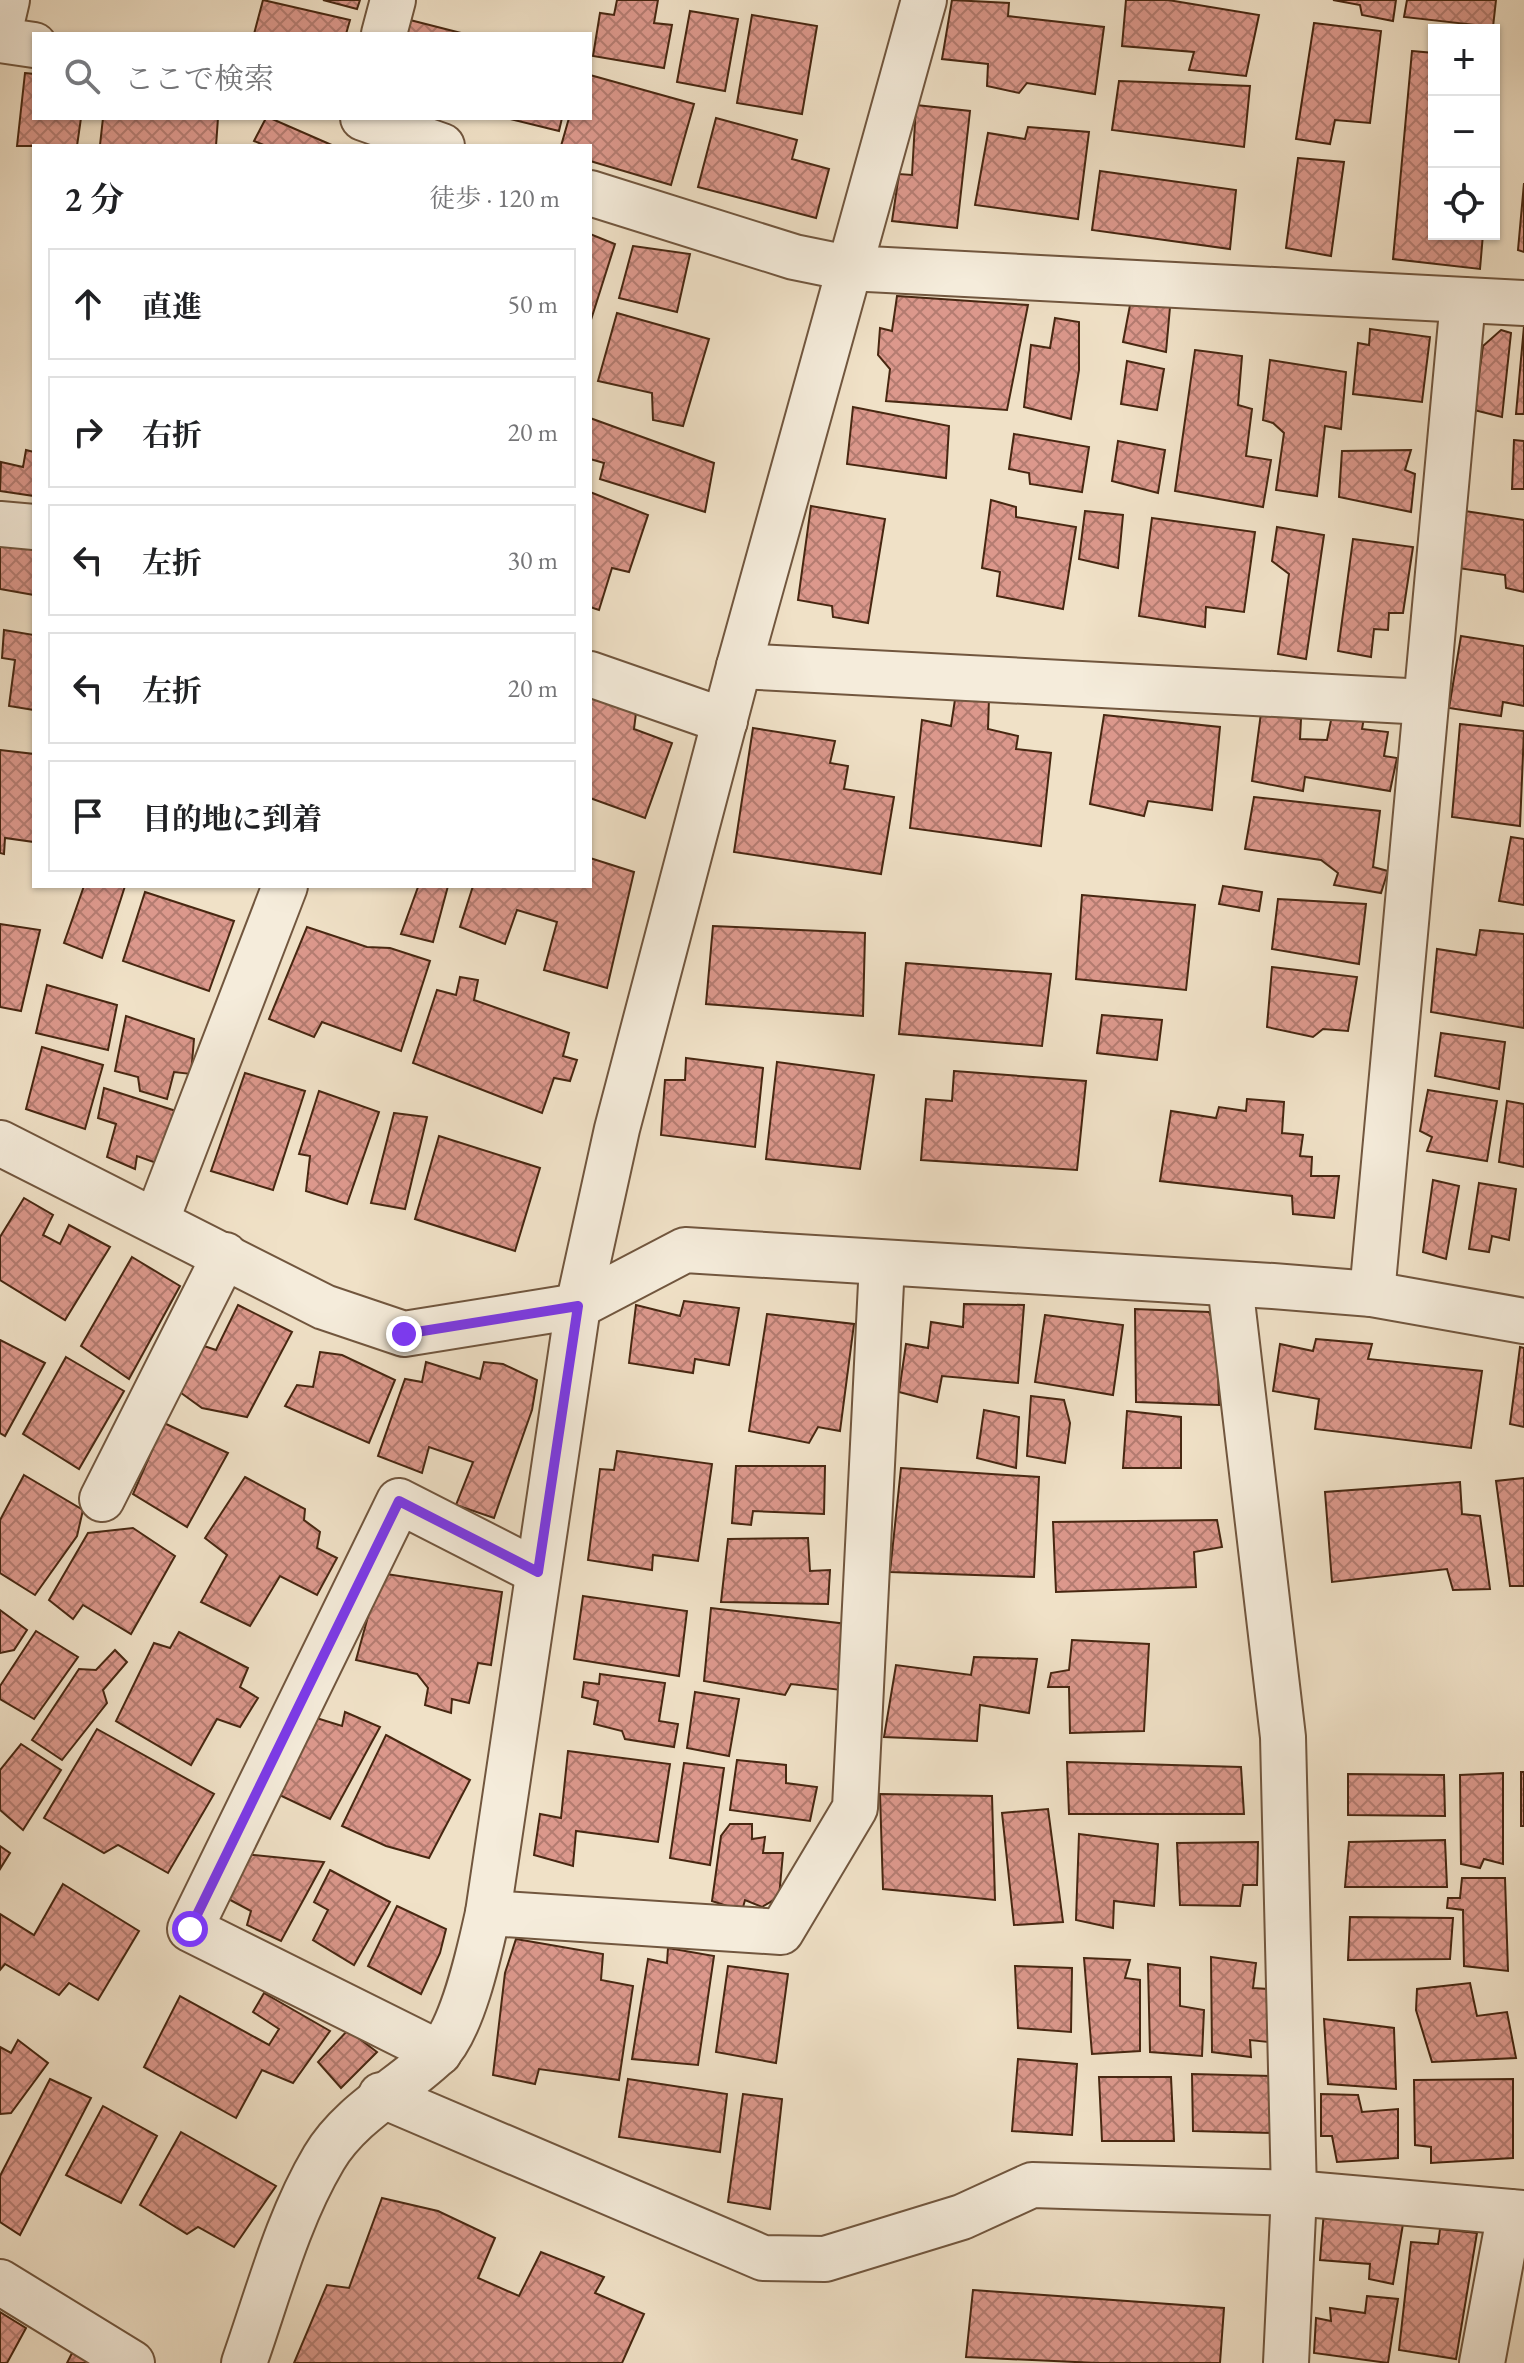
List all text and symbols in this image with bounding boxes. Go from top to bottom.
map controls [1428,24,1500,240]
button: + [1428,24,1500,96]
search box [32,32,592,120]
icon: search [60,54,104,98]
text: ここで検索 [124,59,274,98]
button: − [1428,96,1500,168]
button: locate [1428,168,1500,240]
text: 2 分 [64,177,124,221]
text: 徒歩 · 120 m [430,181,560,215]
icon: ahead [66,282,110,326]
text: 直進 [142,287,202,326]
text: 50 m [508,287,558,321]
icon: right [66,410,110,454]
text: 右折 [142,415,202,454]
text: 20 m [508,415,558,449]
icon: left [66,538,110,582]
text: 左折 [142,543,202,582]
text: 30 m [508,543,558,577]
icon: left [66,666,110,710]
text: 左折 [142,671,202,710]
text: 20 m [508,671,558,705]
icon: arrive [66,794,110,838]
text: 目的地に到着 [142,799,322,838]
route end [386,1316,422,1352]
route start [172,1911,208,1947]

